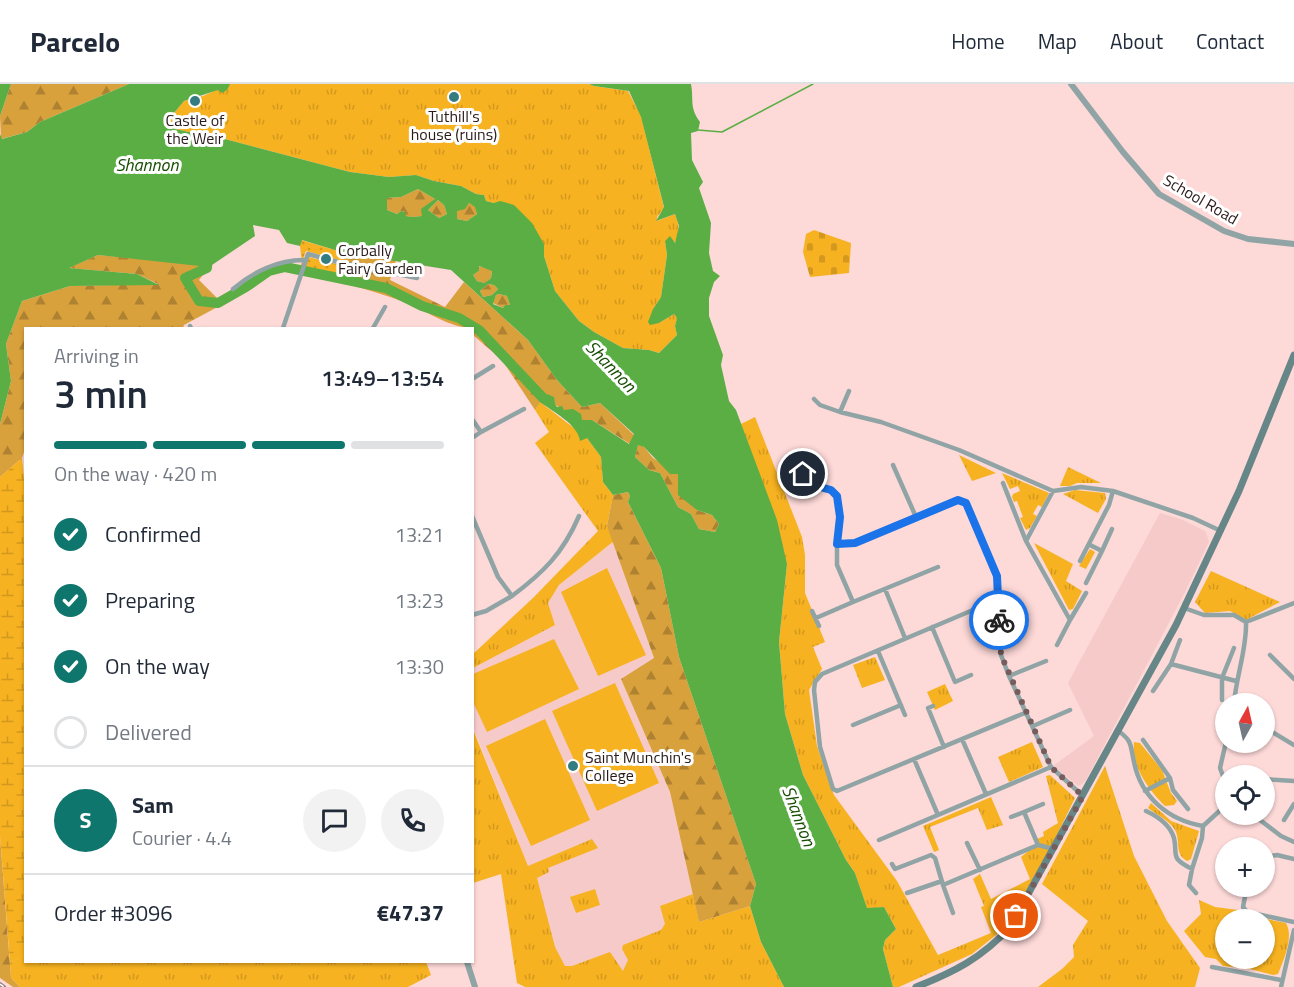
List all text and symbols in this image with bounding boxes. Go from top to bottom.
text: Parcelo [30,20,120,63]
text: Home [951,25,1005,57]
text: Map [1038,25,1077,57]
text: About [1110,25,1163,57]
text: Contact [1196,25,1264,57]
marker: Tuthill's house (ruins) [447,90,461,104]
marker: Castle of the Weir [188,94,202,108]
place label: Tuthill's house (ruins) [411,104,497,146]
place label: Castle of the Weir [166,108,225,150]
water label: Shannon [116,151,179,178]
street label: School Road [1159,168,1243,230]
place label: Corbally Fairy Garden [338,238,423,280]
marker: Corbally Fairy Garden [319,252,333,266]
water label: Shannon [579,334,643,399]
text: Arriving in [54,340,139,371]
text: 13:49–13:54 [321,361,444,395]
text: 3 min [54,364,148,423]
pin [777,448,828,499]
icon: home [786,457,819,490]
text: On the way · 420 m [54,458,217,489]
text: Confirmed [105,517,201,551]
icon: check [54,518,87,551]
text: 13:21 [395,519,444,550]
text: Preparing [105,583,195,617]
icon: check [54,584,87,617]
text: 13:23 [395,585,444,616]
courier [969,590,1029,650]
icon: bike [983,604,1016,637]
text: On the way [105,649,210,683]
icon: check [54,650,87,683]
text: 13:30 [395,651,444,682]
north arrow [1215,693,1275,753]
map controls [1215,693,1275,969]
text: Delivered [105,715,192,749]
place label: Saint Munchin's College [585,745,692,787]
marker: Saint Munchin's College [566,759,580,773]
button: locate [1215,765,1275,825]
water label: Shannon [775,782,823,851]
text: Sam [132,788,174,822]
button: chat [303,789,366,852]
button: phone [381,789,444,852]
text: S [80,803,91,837]
text: Courier · 4.4 [132,822,232,853]
button: + [1215,837,1275,897]
pin [990,890,1041,941]
text: Order #3096 [54,896,173,930]
text: €47.37 [377,896,444,930]
icon: bag [999,899,1032,932]
button: − [1215,909,1275,969]

